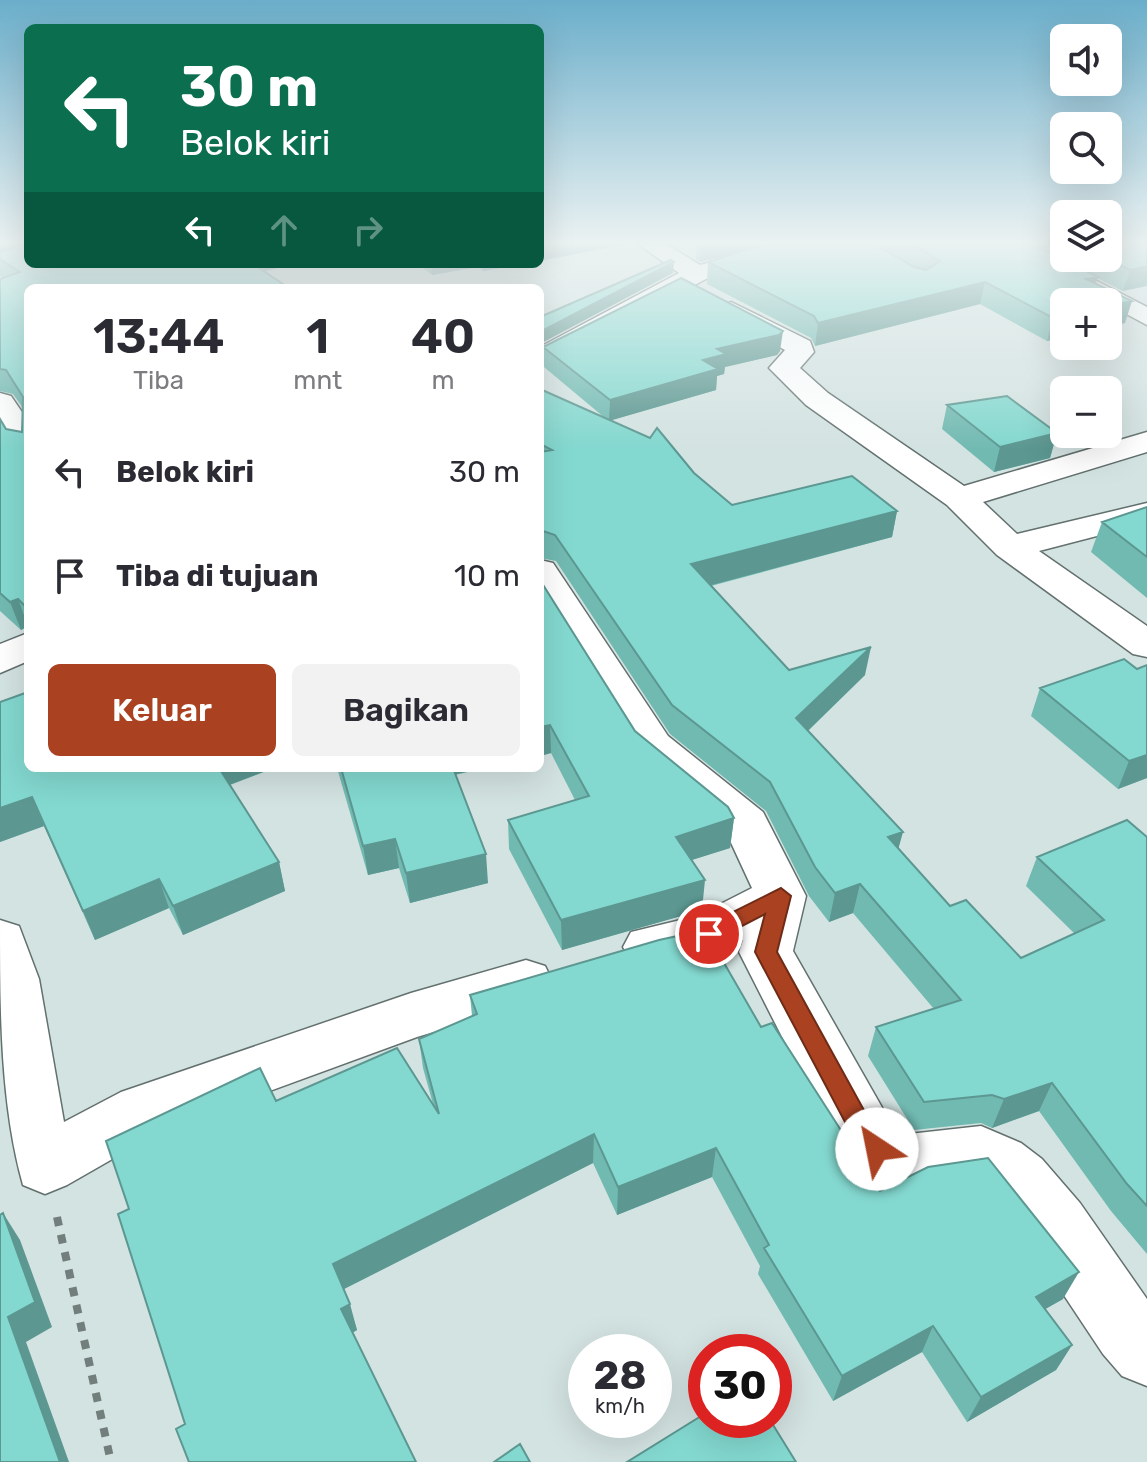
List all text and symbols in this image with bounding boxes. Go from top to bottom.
map controls [1050,24,1122,448]
button: sound [1050,24,1122,96]
text: 30 m [180,54,318,120]
icon: left [48,56,152,160]
button: search [1050,112,1122,184]
text: Belok kiri [180,121,330,164]
button: layers [1050,200,1122,272]
icon: left [178,208,222,252]
icon: ahead [262,208,306,252]
icon: right [346,208,390,252]
button: + [1050,288,1122,360]
text: 13:44 [93,308,224,365]
text: 1 [306,308,329,365]
text: 40 [411,308,475,365]
text: Tiba [133,365,184,396]
text: mnt [293,365,342,396]
text: m [432,365,455,396]
button: − [1050,376,1122,448]
icon: left [48,450,92,494]
text: Belok kiri [116,454,254,490]
text: 30 m [449,454,520,490]
icon: arrive [48,554,92,598]
text: Tiba di tujuan [116,558,318,594]
text: 10 m [454,558,520,594]
button: Keluar [48,664,276,756]
button: Bagikan [292,664,520,756]
pin [675,900,743,968]
icon: arrive [687,912,731,956]
position arrow [835,1107,919,1191]
speed limit sign: 30 [688,1334,792,1438]
text: 28 [593,1352,647,1399]
text: km/h [595,1394,645,1418]

